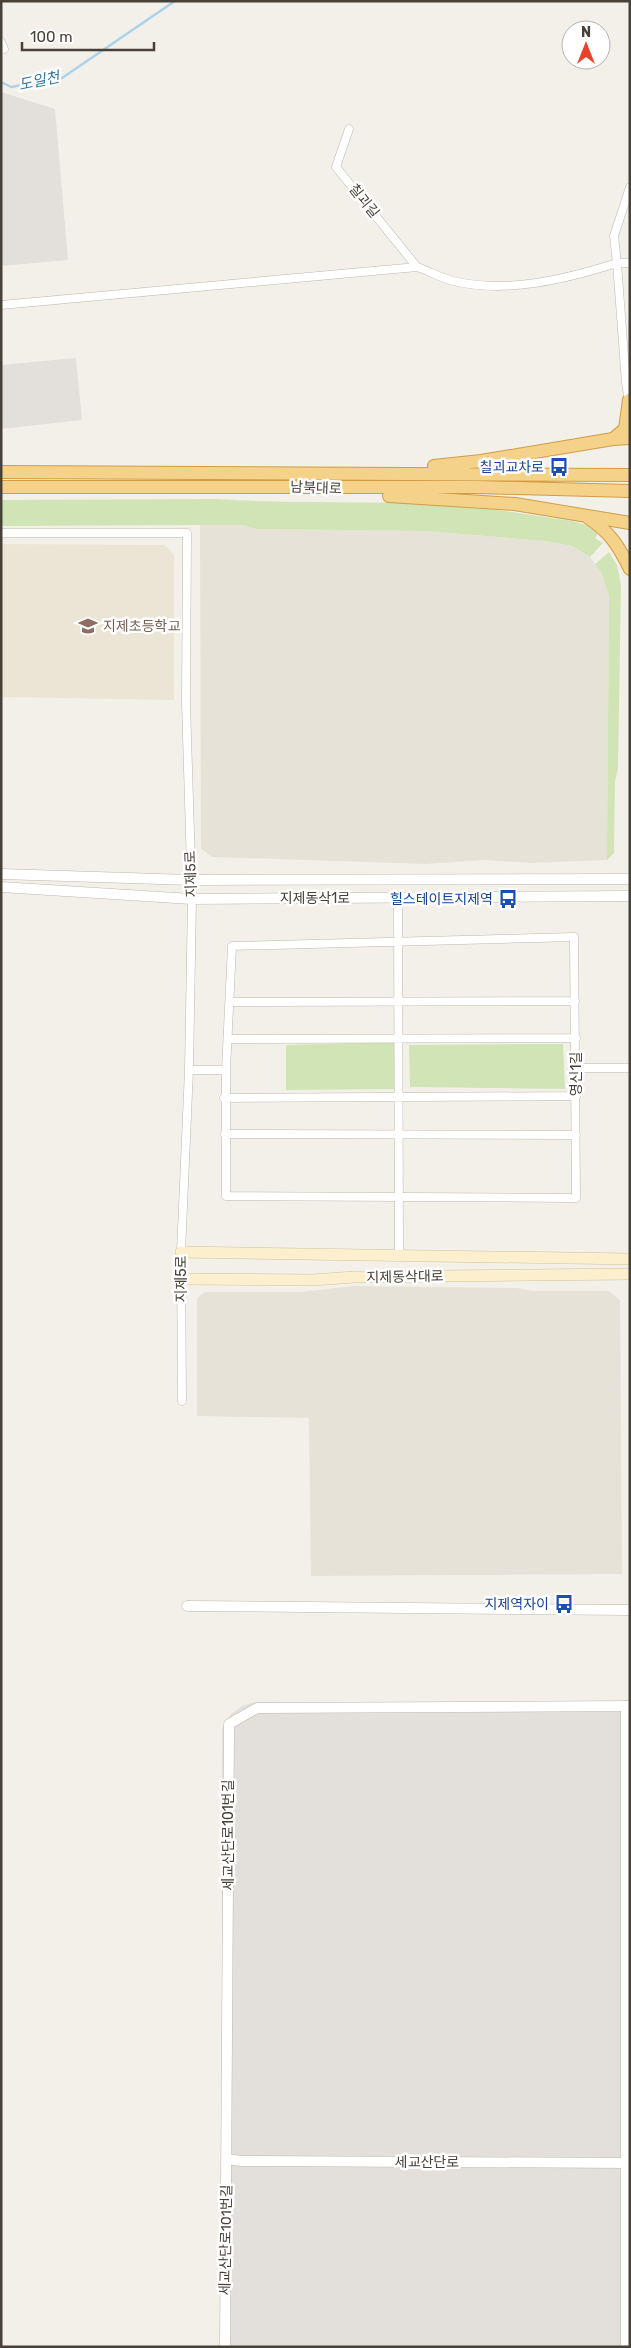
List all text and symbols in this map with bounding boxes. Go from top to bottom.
scale bar [22,20,155,52]
north arrow [561,20,611,70]
text: N [581,24,591,41]
text: 100 m [30,28,72,46]
water label: 도일천 [17,67,63,94]
street label: 칠괴길 [345,181,383,221]
bus stop icon: 칠괴교차로 [548,456,570,478]
place label: 칠괴교차로 [480,459,544,476]
street label: 남북대로 [290,479,342,497]
school or university icon: 지제초등학교 [77,615,99,637]
place label: 지제초등학교 [103,618,180,635]
street label: 지제5로 [182,850,200,898]
bus stop icon: 힐스테이트지제역 [497,888,519,910]
street label: 지제동삭1로 [280,890,350,907]
place label: 힐스테이트지제역 [390,891,493,908]
street label: 영신1길 [568,1052,585,1096]
street label: 지제5로 [173,1255,190,1302]
street label: 지제동삭대로 [366,1268,444,1286]
bus stop icon: 지제역자이 [553,1593,575,1615]
place label: 지제역자이 [485,1596,549,1613]
street label: 세교산단로101번길 [220,1779,237,1891]
street label: 세교산단로 [395,2154,459,2171]
street label: 세교산단로101번길 [217,2184,235,2296]

